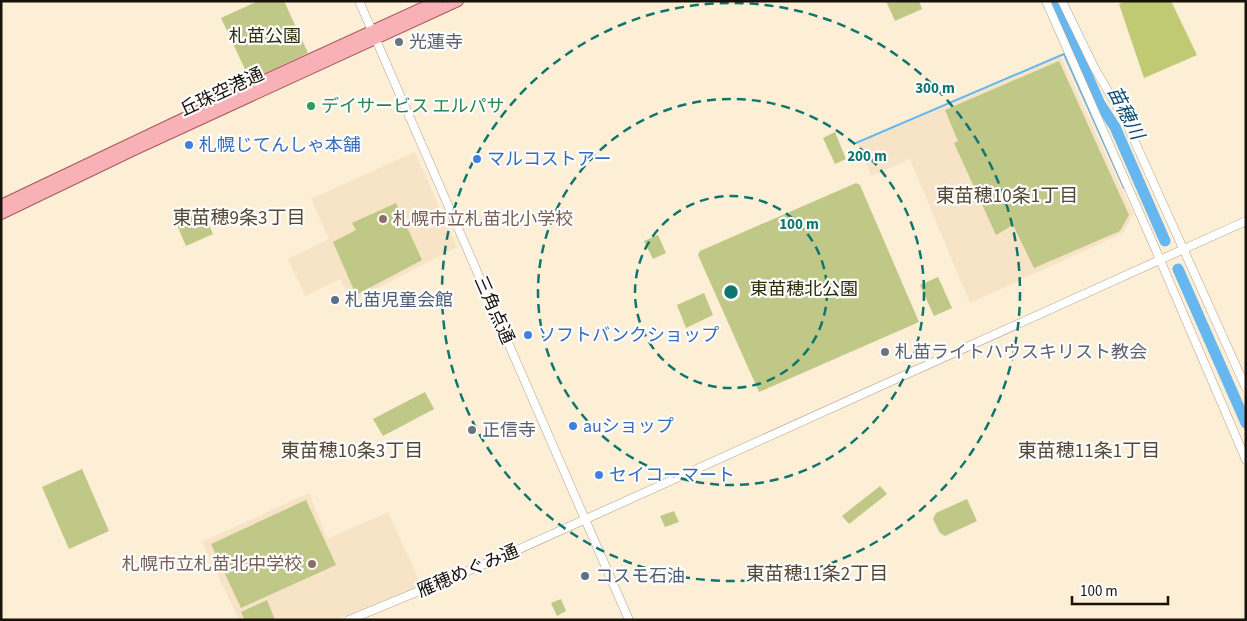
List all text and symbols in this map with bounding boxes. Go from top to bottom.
park label: 札苗公園 [229,24,301,49]
place label: 光蓮寺 [409,30,463,55]
marker: 光蓮寺 [393,36,405,48]
street label: 丘珠空港通 [176,62,268,122]
text: 300 m [915,78,955,99]
water label: 苗穂川 [1100,81,1151,146]
place label: デイサービス エルパサ [321,94,505,119]
marker: デイサービス エルパサ [305,100,317,112]
place label: 札幌じてんしゃ本舗 [199,133,361,158]
marker: 札幌じてんしゃ本舗 [183,139,195,151]
text: 200 m [847,146,887,167]
place label: マルコストアー [487,147,612,172]
marker: マルコストアー [471,153,483,165]
district label: 東苗穂10条1丁目 [936,183,1078,210]
district label: 東苗穂9条3丁目 [173,205,305,232]
place label: 札幌市立札苗北小学校 [393,207,573,232]
marker: 札幌市立札苗北小学校 [377,213,389,225]
text: 100 m [779,214,819,235]
street label: 三角点通 [468,272,520,348]
park label: 東苗穂北公園 [750,277,858,302]
centre of rings [722,283,740,301]
place label: 札苗児童会館 [345,288,453,313]
marker: 札苗児童会館 [329,294,341,306]
place label: ソフトバンクショップ [538,323,719,348]
marker: ソフトバンクショップ [522,329,534,341]
place label: 札苗ライトハウスキリスト教会 [895,340,1147,365]
marker: 札苗ライトハウスキリスト教会 [879,346,891,358]
place label: auショップ [583,414,674,439]
place label: 正信寺 [482,418,536,443]
marker: auショップ [567,420,579,432]
marker: 正信寺 [466,424,478,436]
district label: 東苗穂10条3丁目 [281,438,423,465]
district label: 東苗穂11条1丁目 [1018,438,1160,465]
place label: セイコーマート [609,463,735,488]
marker: セイコーマート [593,469,605,481]
street label: 雁穂めぐみ通 [413,538,523,604]
place label: 札幌市立札苗北中学校 [122,552,302,577]
marker: 札幌市立札苗北中学校 [306,558,318,570]
district label: 東苗穂11条2丁目 [746,561,888,588]
place label: コスモ石油 [595,564,685,589]
marker: コスモ石油 [579,570,591,582]
scale bar [1072,574,1168,606]
text: 100 m [1080,581,1118,602]

